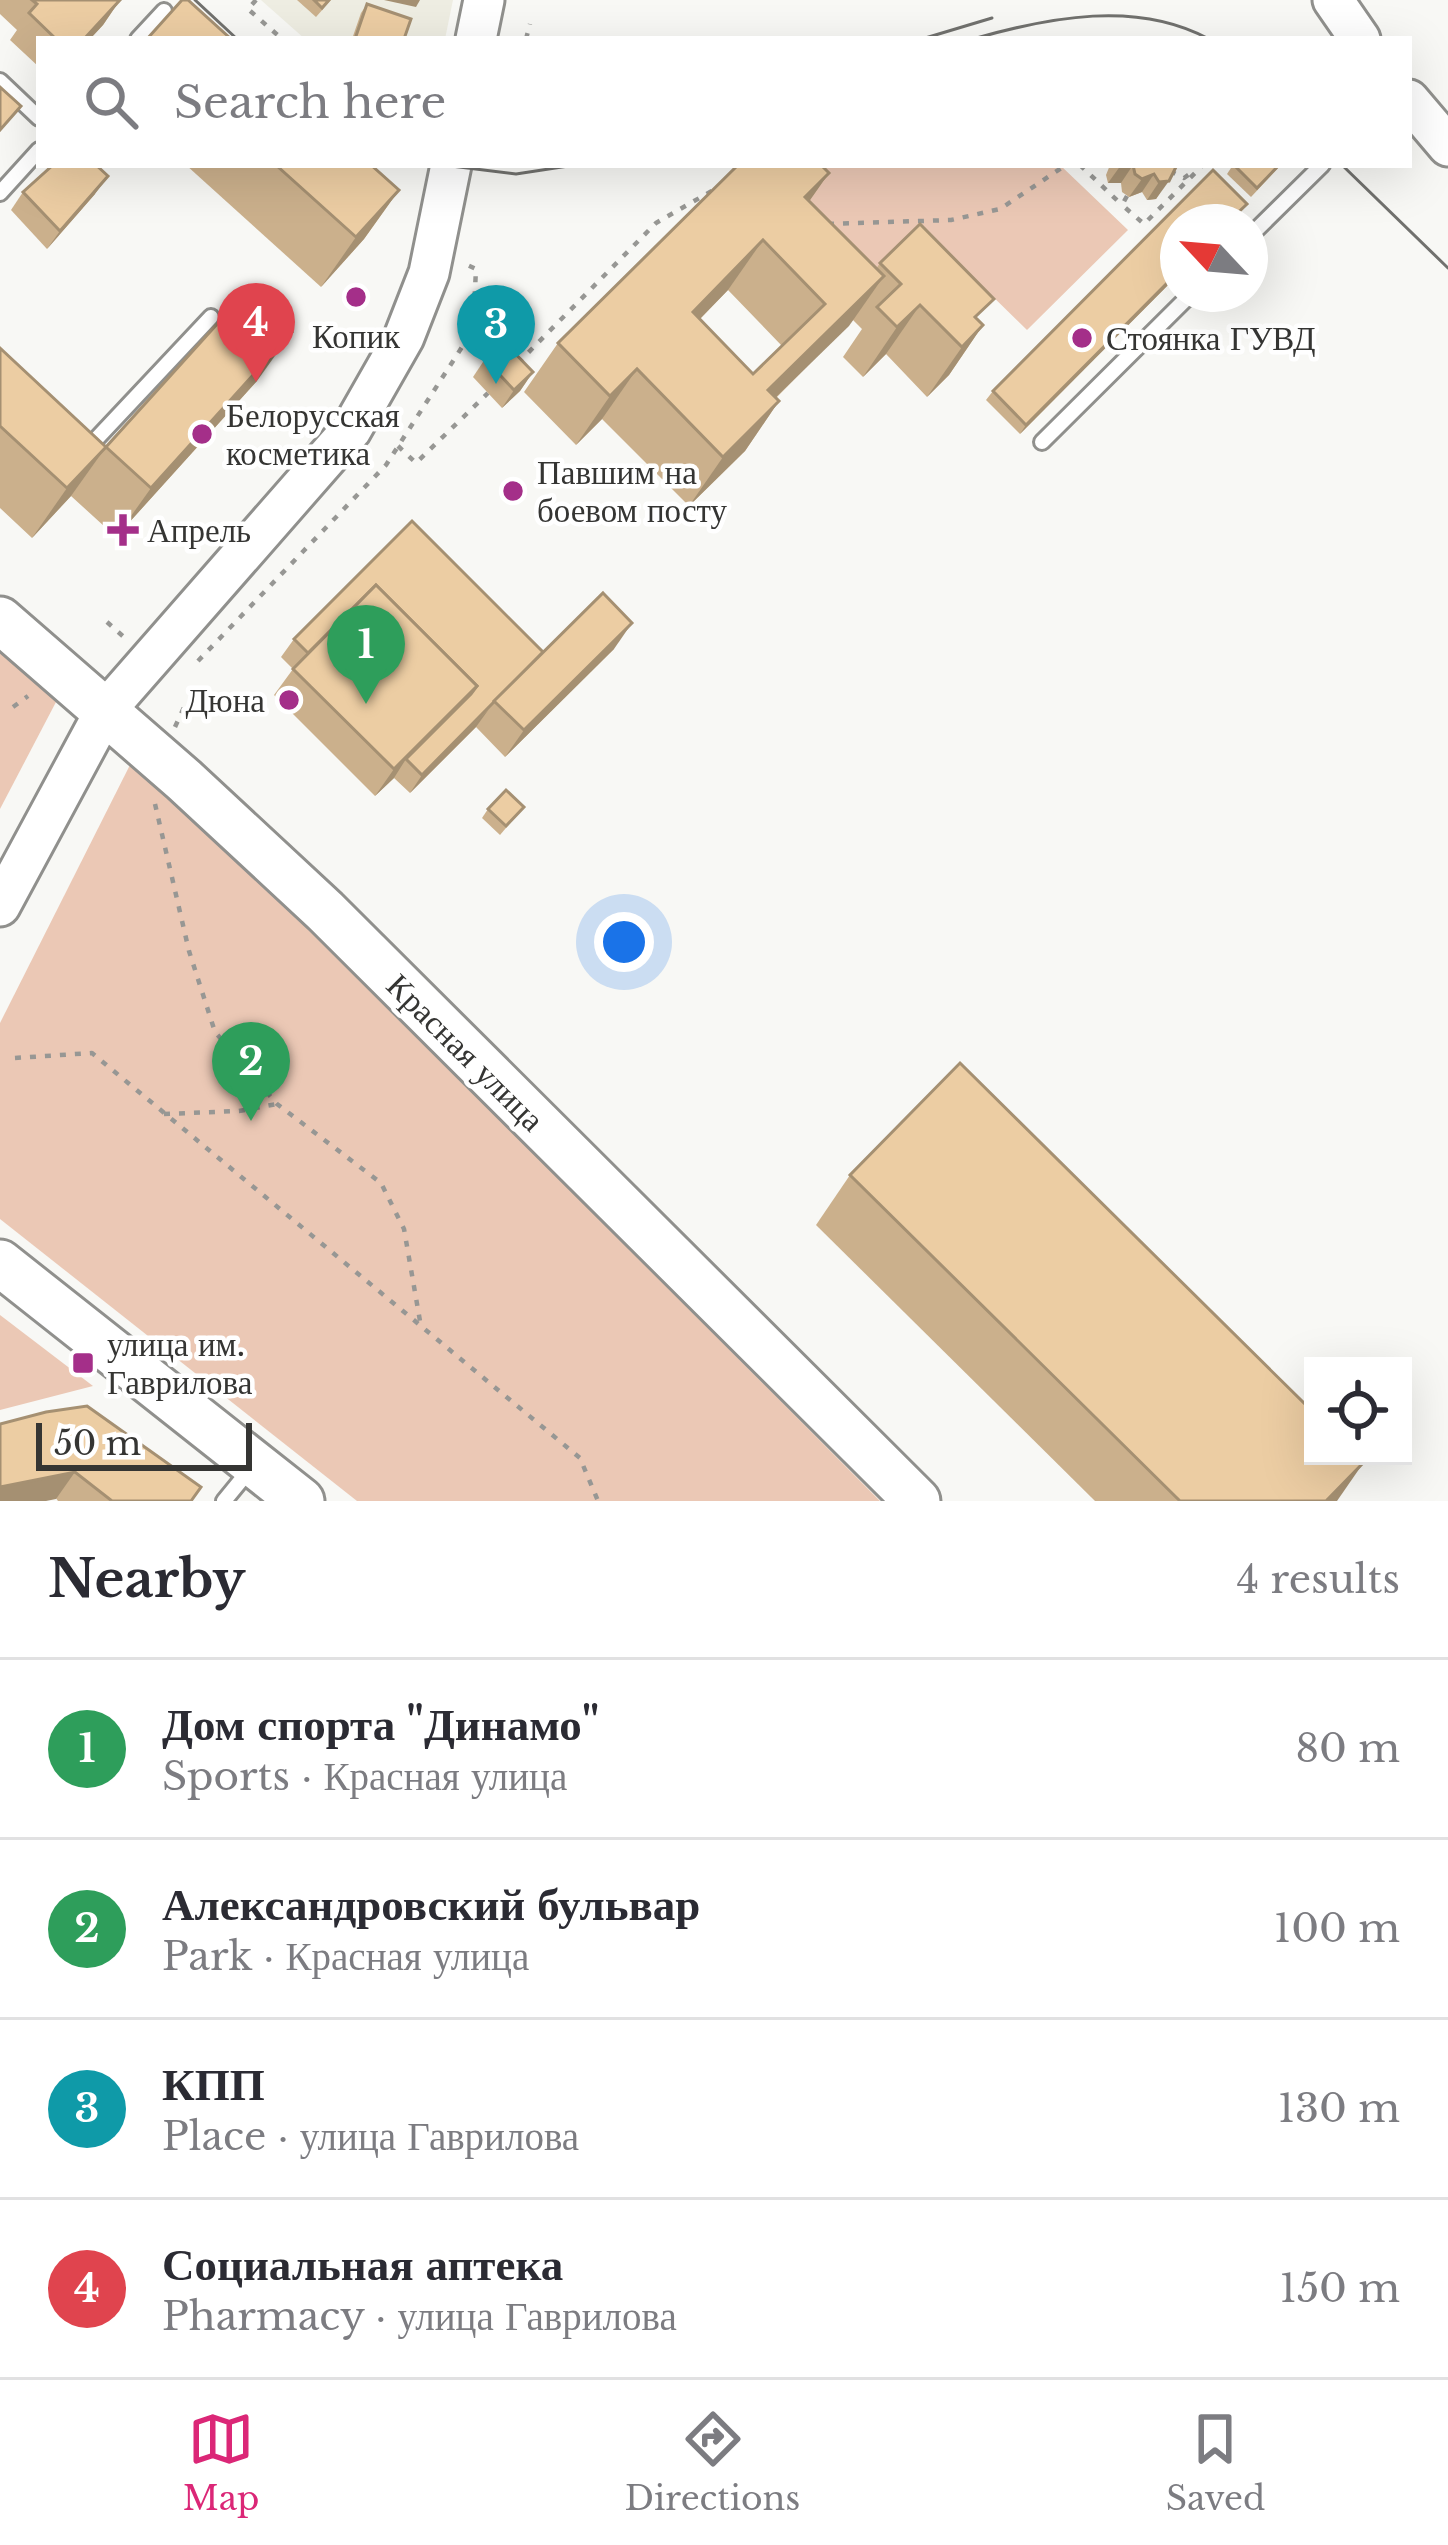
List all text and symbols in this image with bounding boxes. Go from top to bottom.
search box [36,36,1412,168]
icon: search [78,69,144,135]
text: Search here [174,74,446,130]
north arrow [1160,204,1268,312]
pin: 4 [217,283,295,382]
marker: Копик [343,284,369,310]
pin: 3 [457,285,535,384]
place label: Копик [312,316,401,357]
place label: Стоянка ГУВД [1106,318,1316,359]
marker: Стоянка ГУВД [1069,325,1095,351]
place label: Белорусская косметика [226,395,400,474]
marker: Белорусская косметика [189,421,215,447]
place label: Павшим на боевом посту [537,452,728,531]
marker: Павшим на боевом посту [500,478,526,504]
place label: Апрель [147,510,251,551]
marker: Апрель [110,517,136,543]
pin: 1 [327,605,405,704]
place label: Дюна [186,680,265,721]
marker: Дюна [276,687,302,713]
your location [594,912,654,972]
street label: Красная улица [378,965,553,1140]
pin: 2 [212,1022,290,1121]
place label: улица им. Гаврилова [107,1324,253,1403]
marker: улица им. Гаврилова [70,1350,96,1376]
map controls [1304,1357,1412,1465]
button: locate [1304,1357,1412,1465]
scale bar [36,1417,252,1470]
text: 50 m [54,1423,141,1464]
text: Nearby [48,1548,245,1611]
text: 4 results [1237,1555,1400,1604]
text: Дом спорта "Динамо" [162,1696,599,1752]
text: 1 [78,1724,96,1773]
text: 80 m [1295,1724,1400,1773]
text: Sports · Красная улица [162,1752,567,1801]
text: Александровский бульвар [162,1876,700,1932]
text: 2 [74,1904,100,1953]
text: 100 m [1274,1904,1400,1953]
text: Park · Красная улица [162,1932,529,1981]
text: КПП [162,2056,265,2112]
text: 3 [75,2084,99,2133]
text: 130 m [1278,2084,1400,2133]
text: Place · улица Гаврилова [162,2112,579,2161]
text: Социальная аптека [162,2236,563,2292]
text: 4 [74,2264,100,2313]
text: 150 m [1280,2264,1400,2313]
text: Pharmacy · улица Гаврилова [162,2292,677,2341]
tab: Map [183,2406,259,2519]
tab: Directions [625,2406,800,2519]
tab: Saved [1166,2406,1265,2519]

